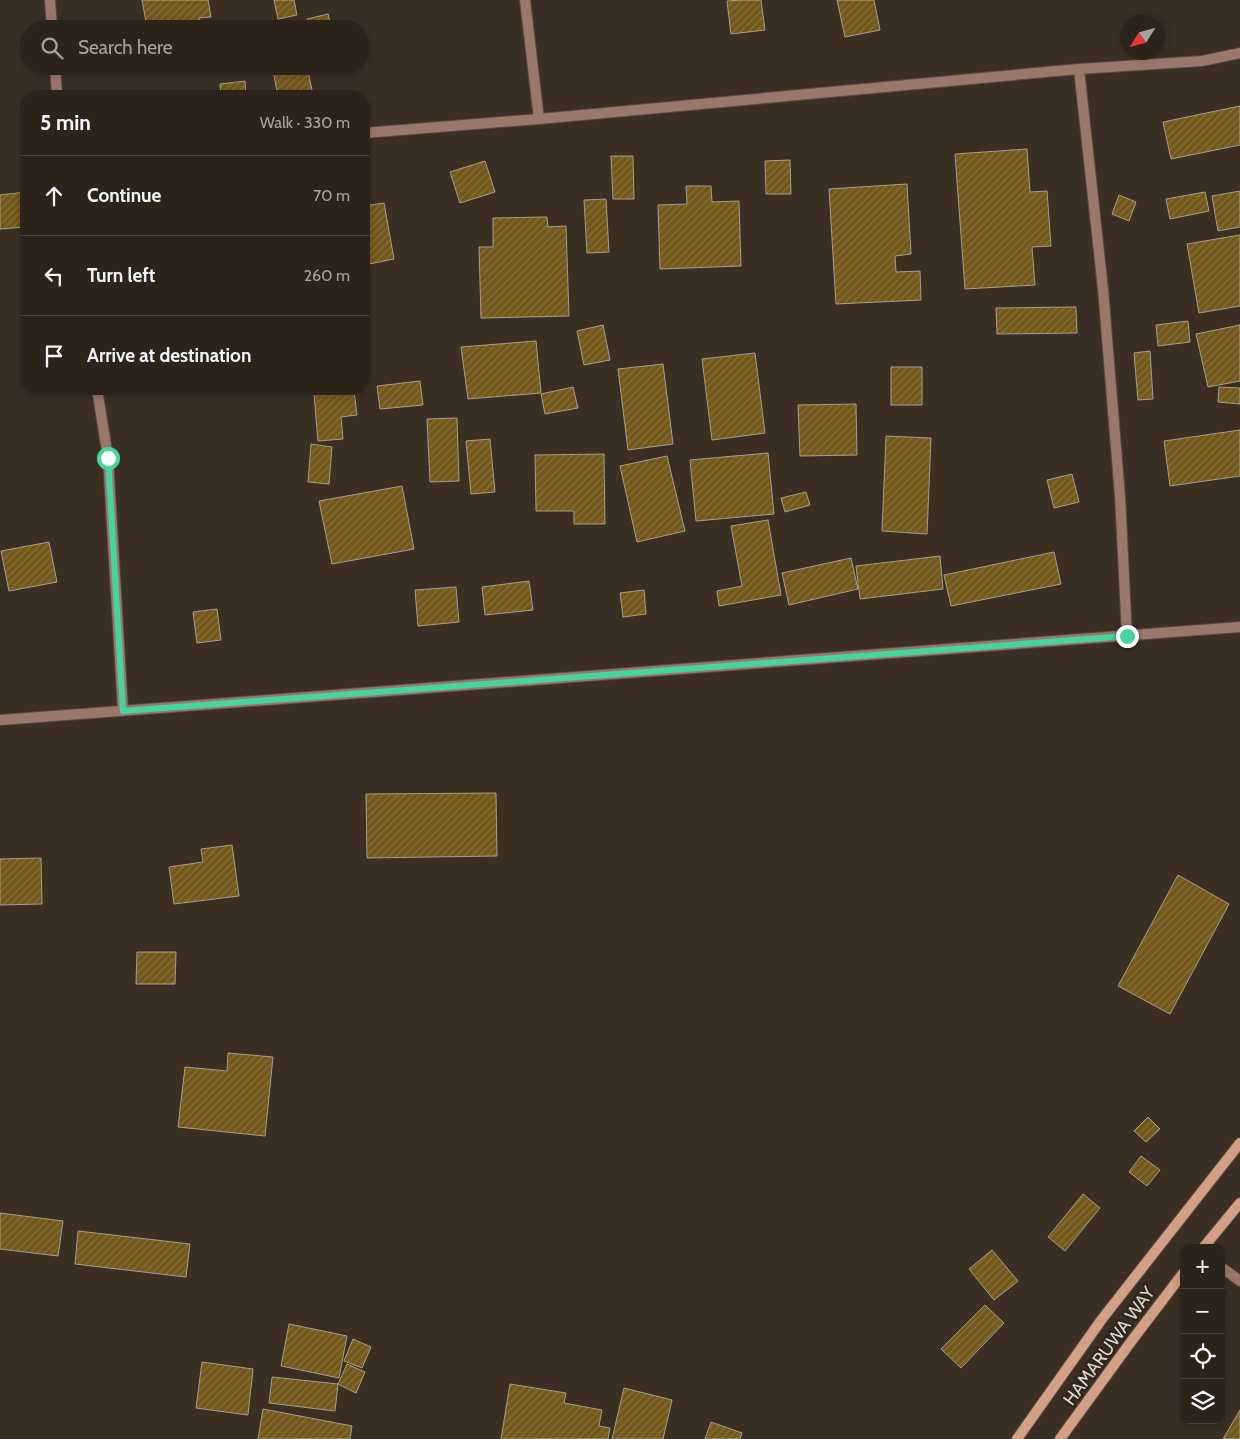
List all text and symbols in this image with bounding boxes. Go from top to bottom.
north arrow [1120,15,1165,60]
search box [20,20,370,75]
icon: search [38,34,66,62]
text: Search here [78,36,172,59]
text: 5 min [40,110,91,135]
text: Walk · 330 m [260,113,350,132]
icon: ahead [40,182,68,210]
text: Continue [87,184,161,207]
text: 70 m [313,186,350,205]
icon: left [40,262,68,290]
text: Turn left [87,264,155,287]
text: 260 m [304,266,350,285]
icon: arrive [40,342,68,370]
text: Arrive at destination [87,344,251,367]
route start [97,447,120,470]
route end [1116,625,1139,648]
map controls [1180,1244,1225,1424]
button: + [1180,1244,1225,1289]
street label: HAMARUWA WAY [1059,1282,1160,1410]
button: − [1180,1289,1225,1334]
button: locate [1180,1334,1225,1379]
button: layers [1180,1379,1225,1424]

